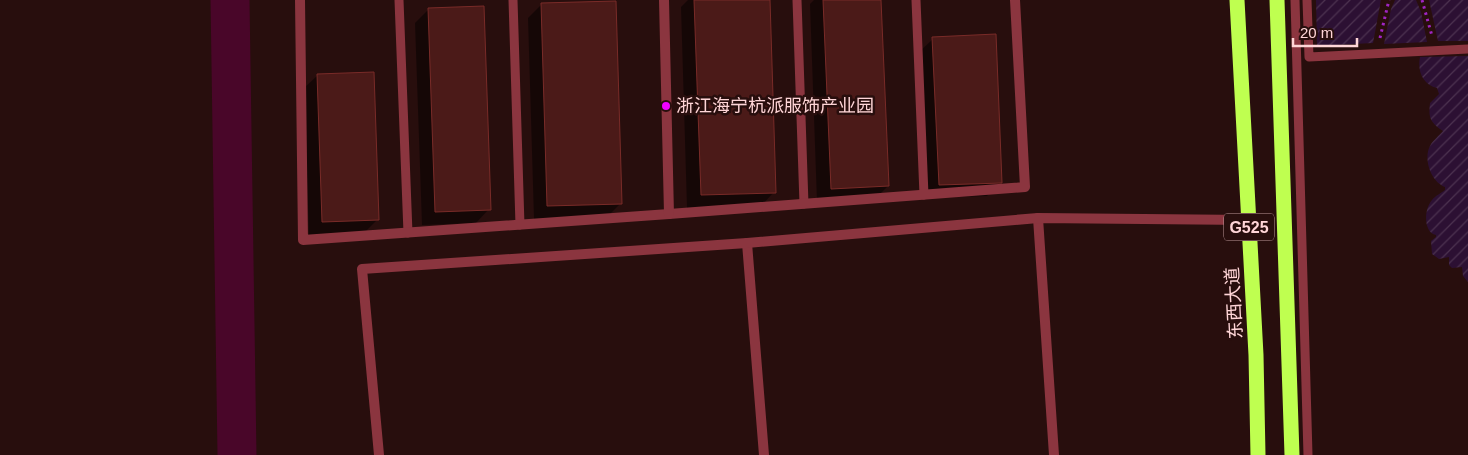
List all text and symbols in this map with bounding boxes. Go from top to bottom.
scale bar [1293,15,1357,47]
text: 20 m [1300,24,1333,41]
place label: 浙江海宁杭派服饰产业园 [676,96,874,116]
marker: 浙江海宁杭派服饰产业园 [660,100,672,112]
road number: G525 [1224,213,1274,240]
street label: 东西大道 [1222,267,1246,339]

